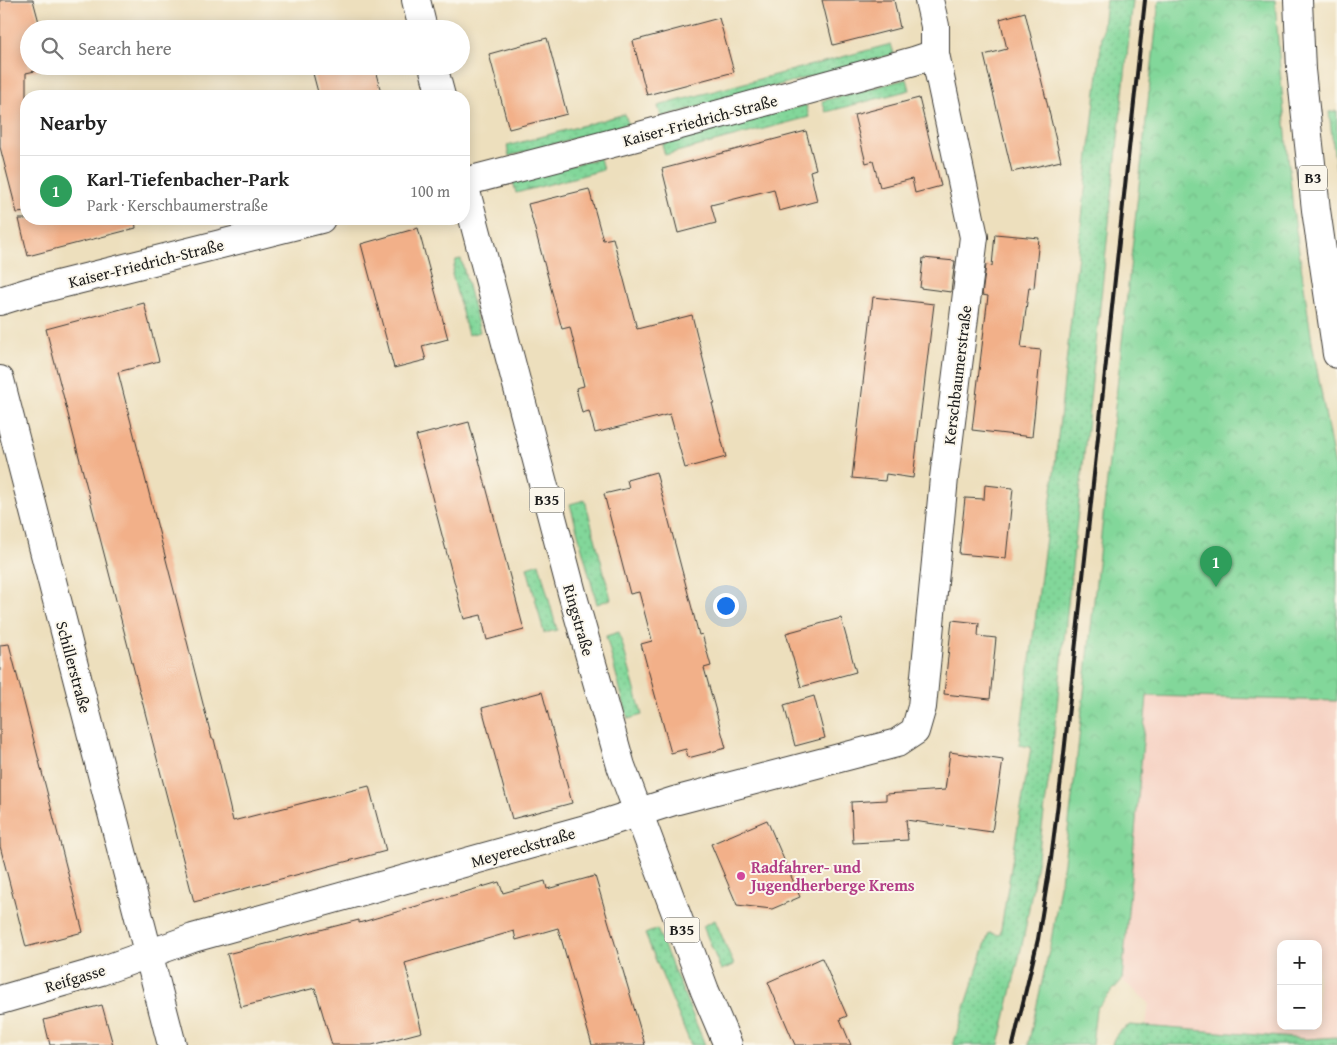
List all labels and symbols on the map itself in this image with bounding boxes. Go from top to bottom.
street label: Kaiser-Friedrich-Straße [620,88,780,152]
road number: B3 [1299,166,1327,190]
street label: Kaiser-Friedrich-Straße [66,232,226,294]
street label: Kerschbaumerstraße [937,304,977,446]
road number: B35 [530,488,564,512]
pin: 1 [1200,546,1232,587]
street label: Ringstraße [557,581,601,659]
your location [713,593,739,619]
street label: Schillerstraße [50,618,98,716]
street label: Meyereckstraße [468,821,578,873]
place label: Radfahrer- und Jugendherberge Krems [748,855,915,897]
marker: Radfahrer- und Jugendherberge Krems [735,870,747,882]
road number: B35 [664,918,700,942]
street label: Reifgasse [42,957,108,999]

